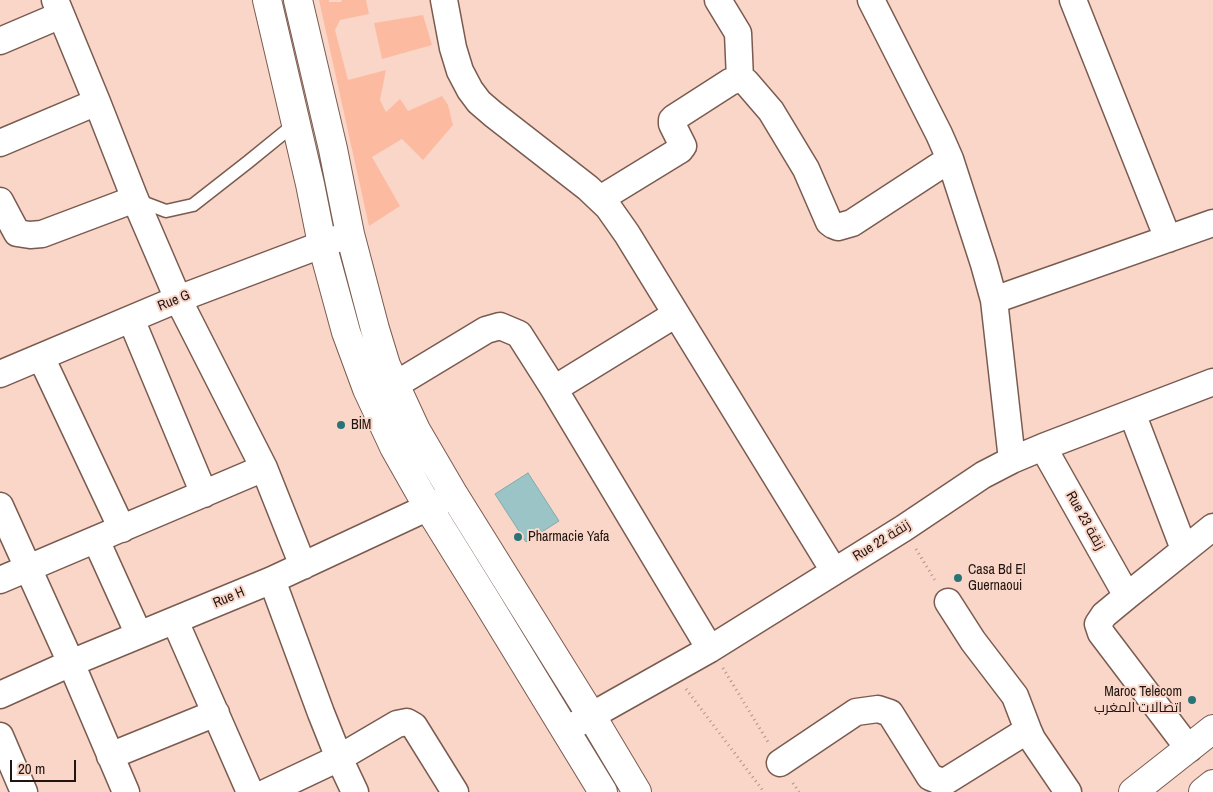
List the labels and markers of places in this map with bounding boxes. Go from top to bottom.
place label: BİM [351,417,371,433]
marker: BİM [335,419,347,431]
place label: Pharmacie Yafa [528,529,609,545]
marker: Pharmacie Yafa [512,531,524,543]
place label: Casa Bd El Guernaoui [968,562,1025,594]
marker: Casa Bd El Guernaoui [952,572,964,584]
place label: Maroc Telecom اتصالات المغرب [1094,684,1182,716]
marker: Maroc Telecom اتصالات المغرب [1186,694,1198,706]

